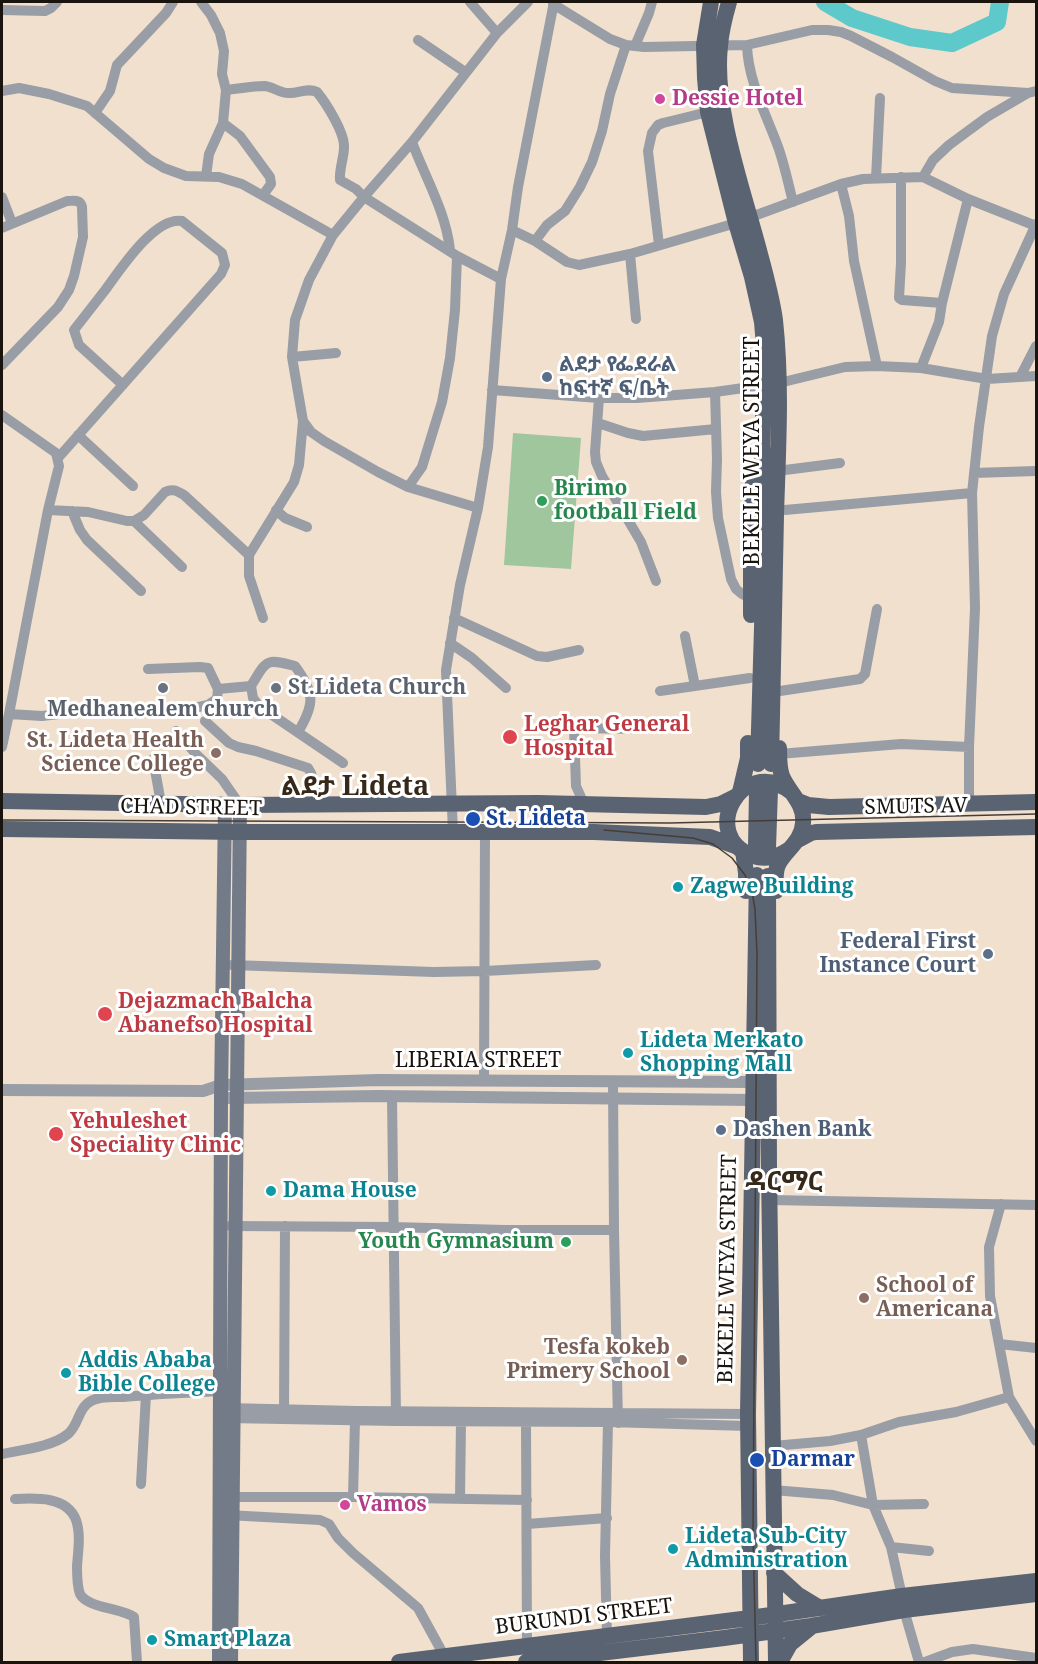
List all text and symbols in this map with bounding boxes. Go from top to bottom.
place label: Dessie Hotel [672,86,803,112]
marker: Dessie Hotel [653,92,667,106]
street label: BEKELE WEYA STREET [740,336,766,566]
place label: ልደታ የፌደራል ከፍተኛ ፍ/ቤት [559,352,676,402]
marker: ልደታ የፌደራል ከፍተኛ ፍ/ቤት [540,370,554,384]
place label: Birimo football Field [554,476,697,526]
marker: Birimo football Field [535,494,549,508]
place label: St.Lideta Church [288,675,466,701]
marker: Medhanealem church [156,681,170,695]
marker: St.Lideta Church [269,681,283,695]
place label: Medhanealem church [47,697,279,723]
place label: Leghar General Hospital [524,712,689,762]
place label: St. Lideta Health Science College [27,728,204,778]
marker: Leghar General Hospital [501,728,519,746]
marker: St. Lideta Health Science College [209,746,223,760]
district label: ልደታ Lideta [281,771,429,803]
street label: CHAD STREET [120,794,262,822]
street label: SMUTS AV [864,794,968,820]
place label: St. Lideta [486,806,586,832]
marker: St. Lideta [464,810,482,828]
place label: Zagwe Building [690,874,854,900]
marker: Zagwe Building [671,880,685,894]
place label: Federal First Instance Court [819,929,976,979]
marker: Federal First Instance Court [981,947,995,961]
place label: Dejazmach Balcha Abanefso Hospital [118,989,313,1039]
marker: Dejazmach Balcha Abanefso Hospital [96,1005,114,1023]
place label: Lideta Merkato Shopping Mall [640,1028,804,1078]
marker: Lideta Merkato Shopping Mall [621,1046,635,1060]
street label: LIBERIA STREET [395,1048,561,1074]
place label: Yehuleshet Speciality Clinic [70,1109,241,1159]
place label: Dashen Bank [733,1117,871,1143]
marker: Dashen Bank [714,1123,728,1137]
marker: Yehuleshet Speciality Clinic [47,1125,65,1143]
street label: BEKELE WEYA STREET [713,1154,743,1384]
district label: ዳርማር [745,1166,823,1198]
place label: Dama House [283,1178,417,1204]
marker: Dama House [264,1184,278,1198]
place label: Youth Gymnasium [358,1229,554,1255]
marker: Youth Gymnasium [559,1235,573,1249]
place label: School of Americana [876,1273,993,1323]
marker: School of Americana [857,1291,871,1305]
place label: Tesfa kokeb Primery School [506,1335,670,1385]
place label: Addis Ababa Bible College [78,1348,216,1398]
marker: Tesfa kokeb Primery School [675,1353,689,1367]
marker: Addis Ababa Bible College [59,1366,73,1380]
place label: Darmar [771,1447,855,1473]
marker: Darmar [748,1451,766,1469]
place label: Vamos [357,1492,427,1518]
marker: Vamos [338,1498,352,1512]
place label: Lideta Sub-City Administration [685,1524,848,1574]
marker: Lideta Sub-City Administration [666,1542,680,1556]
street label: BURUNDI STREET [494,1594,674,1640]
place label: Smart Plaza [164,1627,292,1653]
marker: Smart Plaza [145,1633,159,1647]

